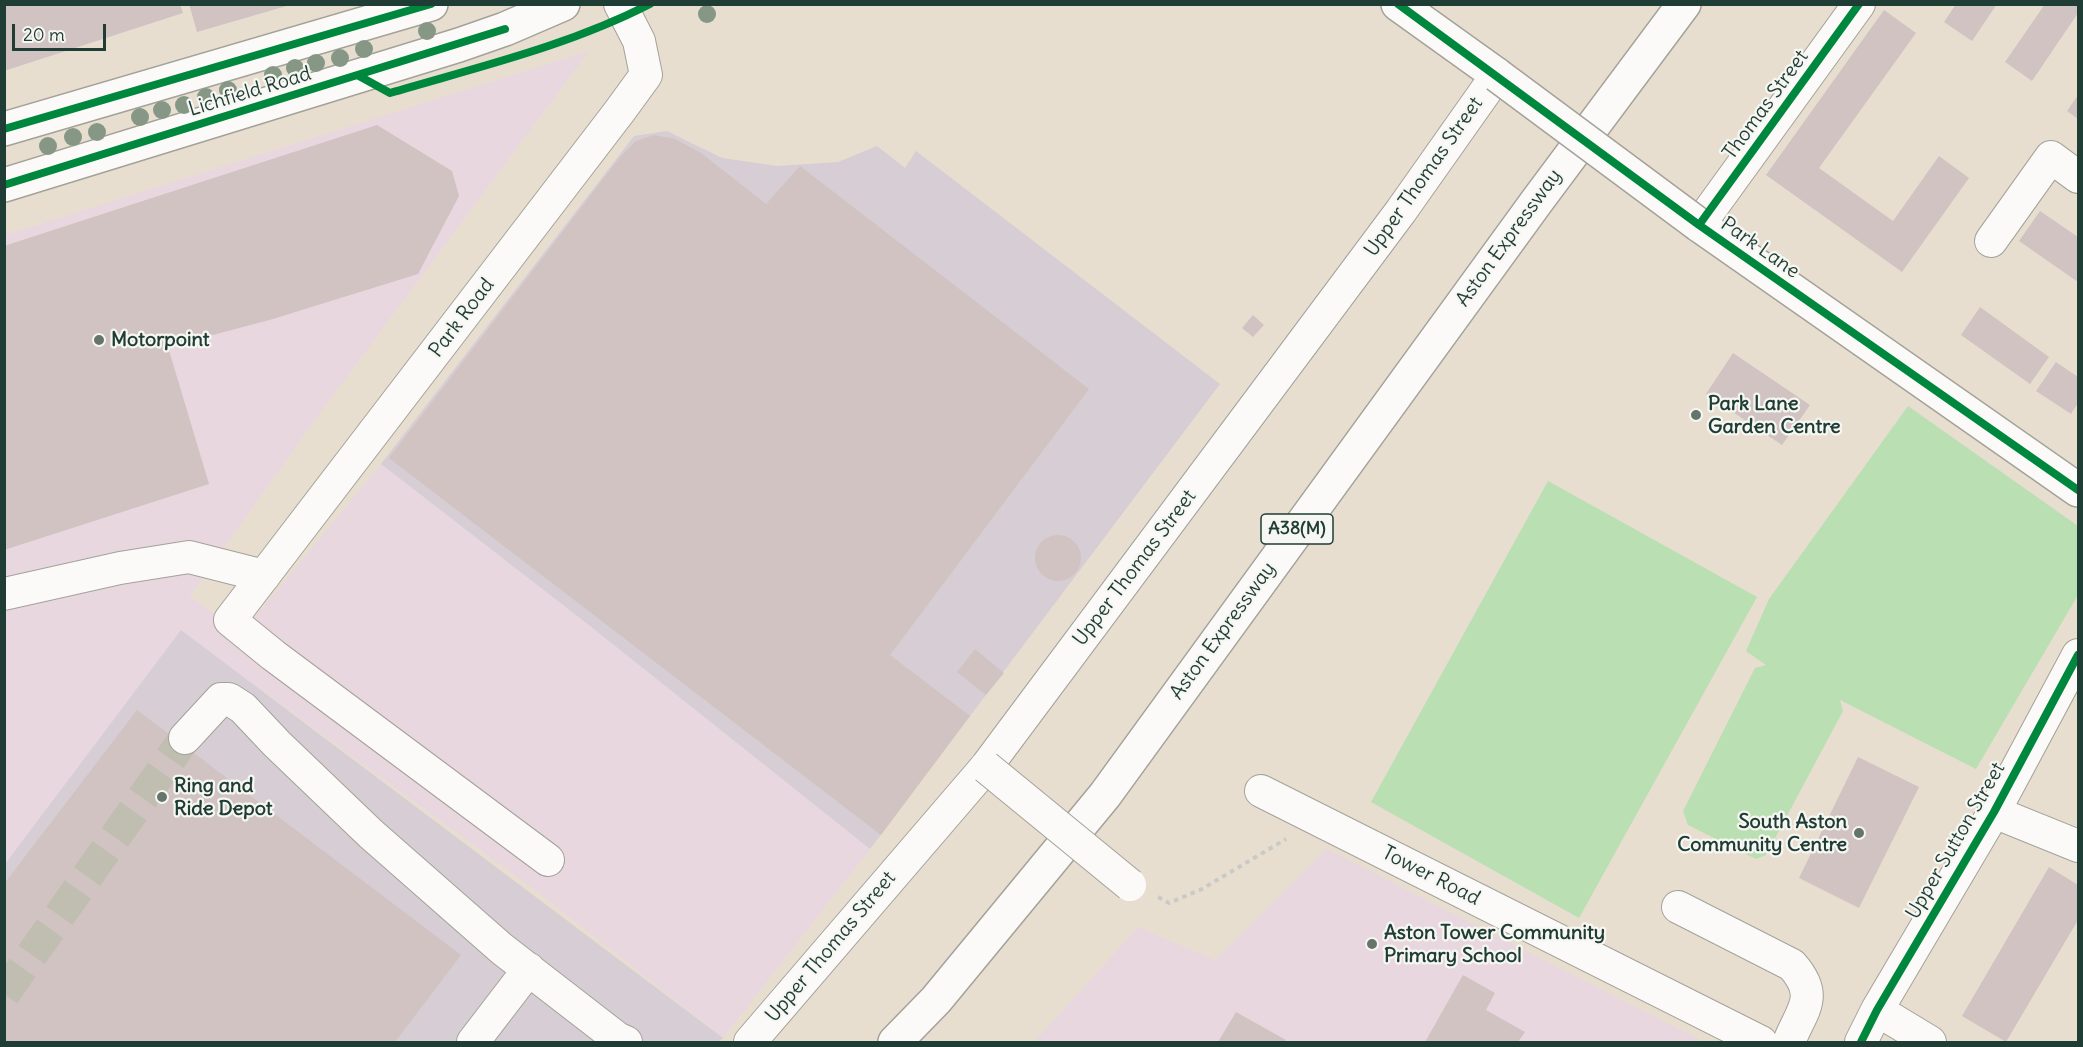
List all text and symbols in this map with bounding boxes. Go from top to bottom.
scale bar [15,12,110,50]
text: 20 m [23,23,65,46]
street label: Thomas Street [1718,46,1814,164]
street label: Lichfield Road [186,62,314,122]
street label: Upper Thomas Street [1360,93,1488,261]
street label: Aston Expressway [1451,165,1567,311]
street label: Park Lane [1716,212,1804,284]
street label: Park Road [424,274,500,362]
place label: Motorpoint [111,328,210,352]
marker: Motorpoint [92,333,106,347]
place label: Park Lane Garden Centre [1708,392,1840,439]
marker: Park Lane Garden Centre [1689,408,1703,422]
street label: Upper Thomas Street [1068,485,1202,651]
road number: A38(M) [1261,514,1333,544]
street label: Aston Expressway [1165,558,1281,704]
street label: Upper Sutton Street [1901,758,2011,924]
place label: Ring and Ride Depot [174,774,273,821]
marker: Ring and Ride Depot [155,790,169,804]
place label: South Aston Community Centre [1677,810,1847,857]
marker: South Aston Community Centre [1852,826,1866,840]
street label: Tower Road [1378,841,1484,911]
street label: Upper Thomas Street [761,867,901,1027]
place label: Aston Tower Community Primary School [1384,921,1605,968]
marker: Aston Tower Community Primary School [1365,937,1379,951]

